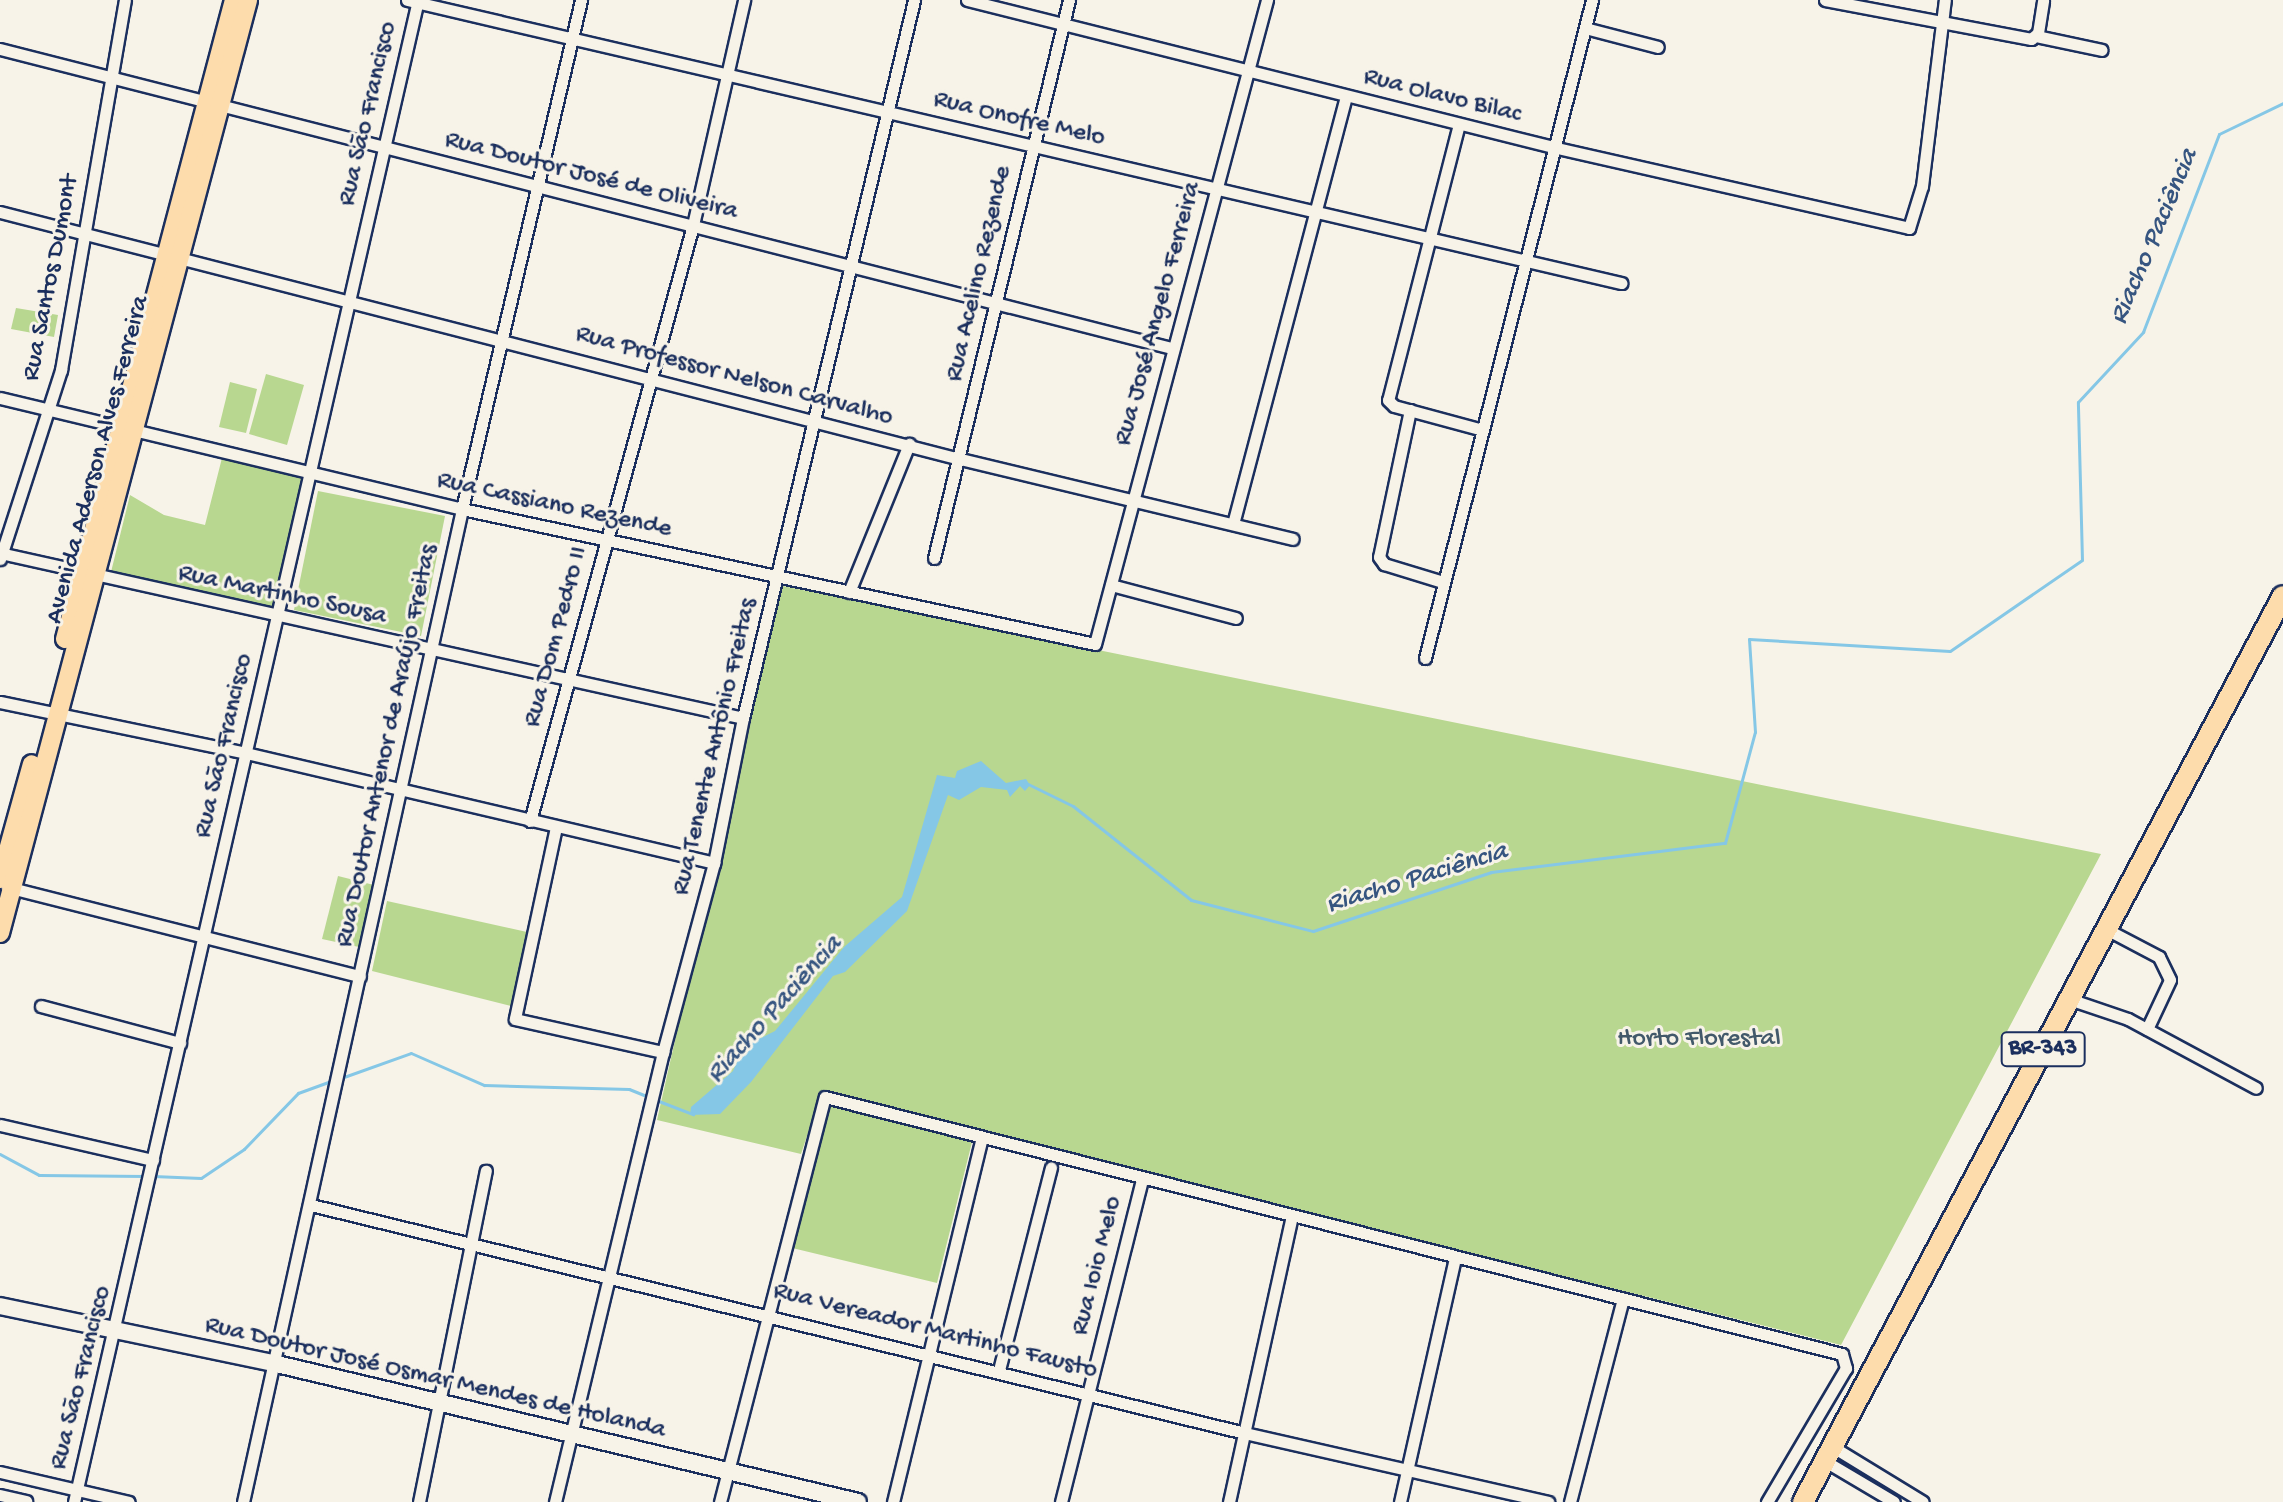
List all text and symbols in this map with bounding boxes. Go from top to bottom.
street label: Rua São Francisco [333,19,405,209]
street label: Rua Olavo Bilac [1360,62,1524,132]
street label: Rua Onofre Melo [930,85,1108,155]
street label: Rua Doutor José de Oliveira [441,125,741,229]
water label: Riacho Paciência [2103,144,2207,330]
street label: Rua Acelino Rezende [940,163,1020,385]
street label: Rua Santos Dumont [17,172,87,384]
street label: Rua José Angelo Ferreira [1109,179,1209,449]
street label: Avenida Aderson Alves Ferreira [40,293,158,627]
street label: Rua Professor Nelson Carvalho [572,320,896,434]
street label: Rua Cassiano Rezende [434,466,674,546]
street label: Rua Doutor Antenor de Araújo Freitas [330,542,446,950]
street label: Rua Dom Pedro II [518,543,596,731]
street label: Rua Martinho Sousa [175,559,389,633]
street label: Rua Tenente Antônio Freitas [667,595,765,899]
street label: Rua São Francisco [189,651,261,841]
water label: Riacho Paciência [1322,836,1512,922]
water label: Riacho Paciência [700,929,850,1091]
park label: Horto Florestal [1617,1024,1781,1056]
road number: BR-343 [1999,1029,2087,1069]
street label: Rua Ioio Melo [1066,1193,1130,1339]
street label: Rua Vereador Martinho Fausto [770,1277,1100,1387]
street label: Rua São Francisco [44,1283,120,1473]
street label: Rua Doutor José Osmar Mendes de Holanda [202,1311,668,1447]

